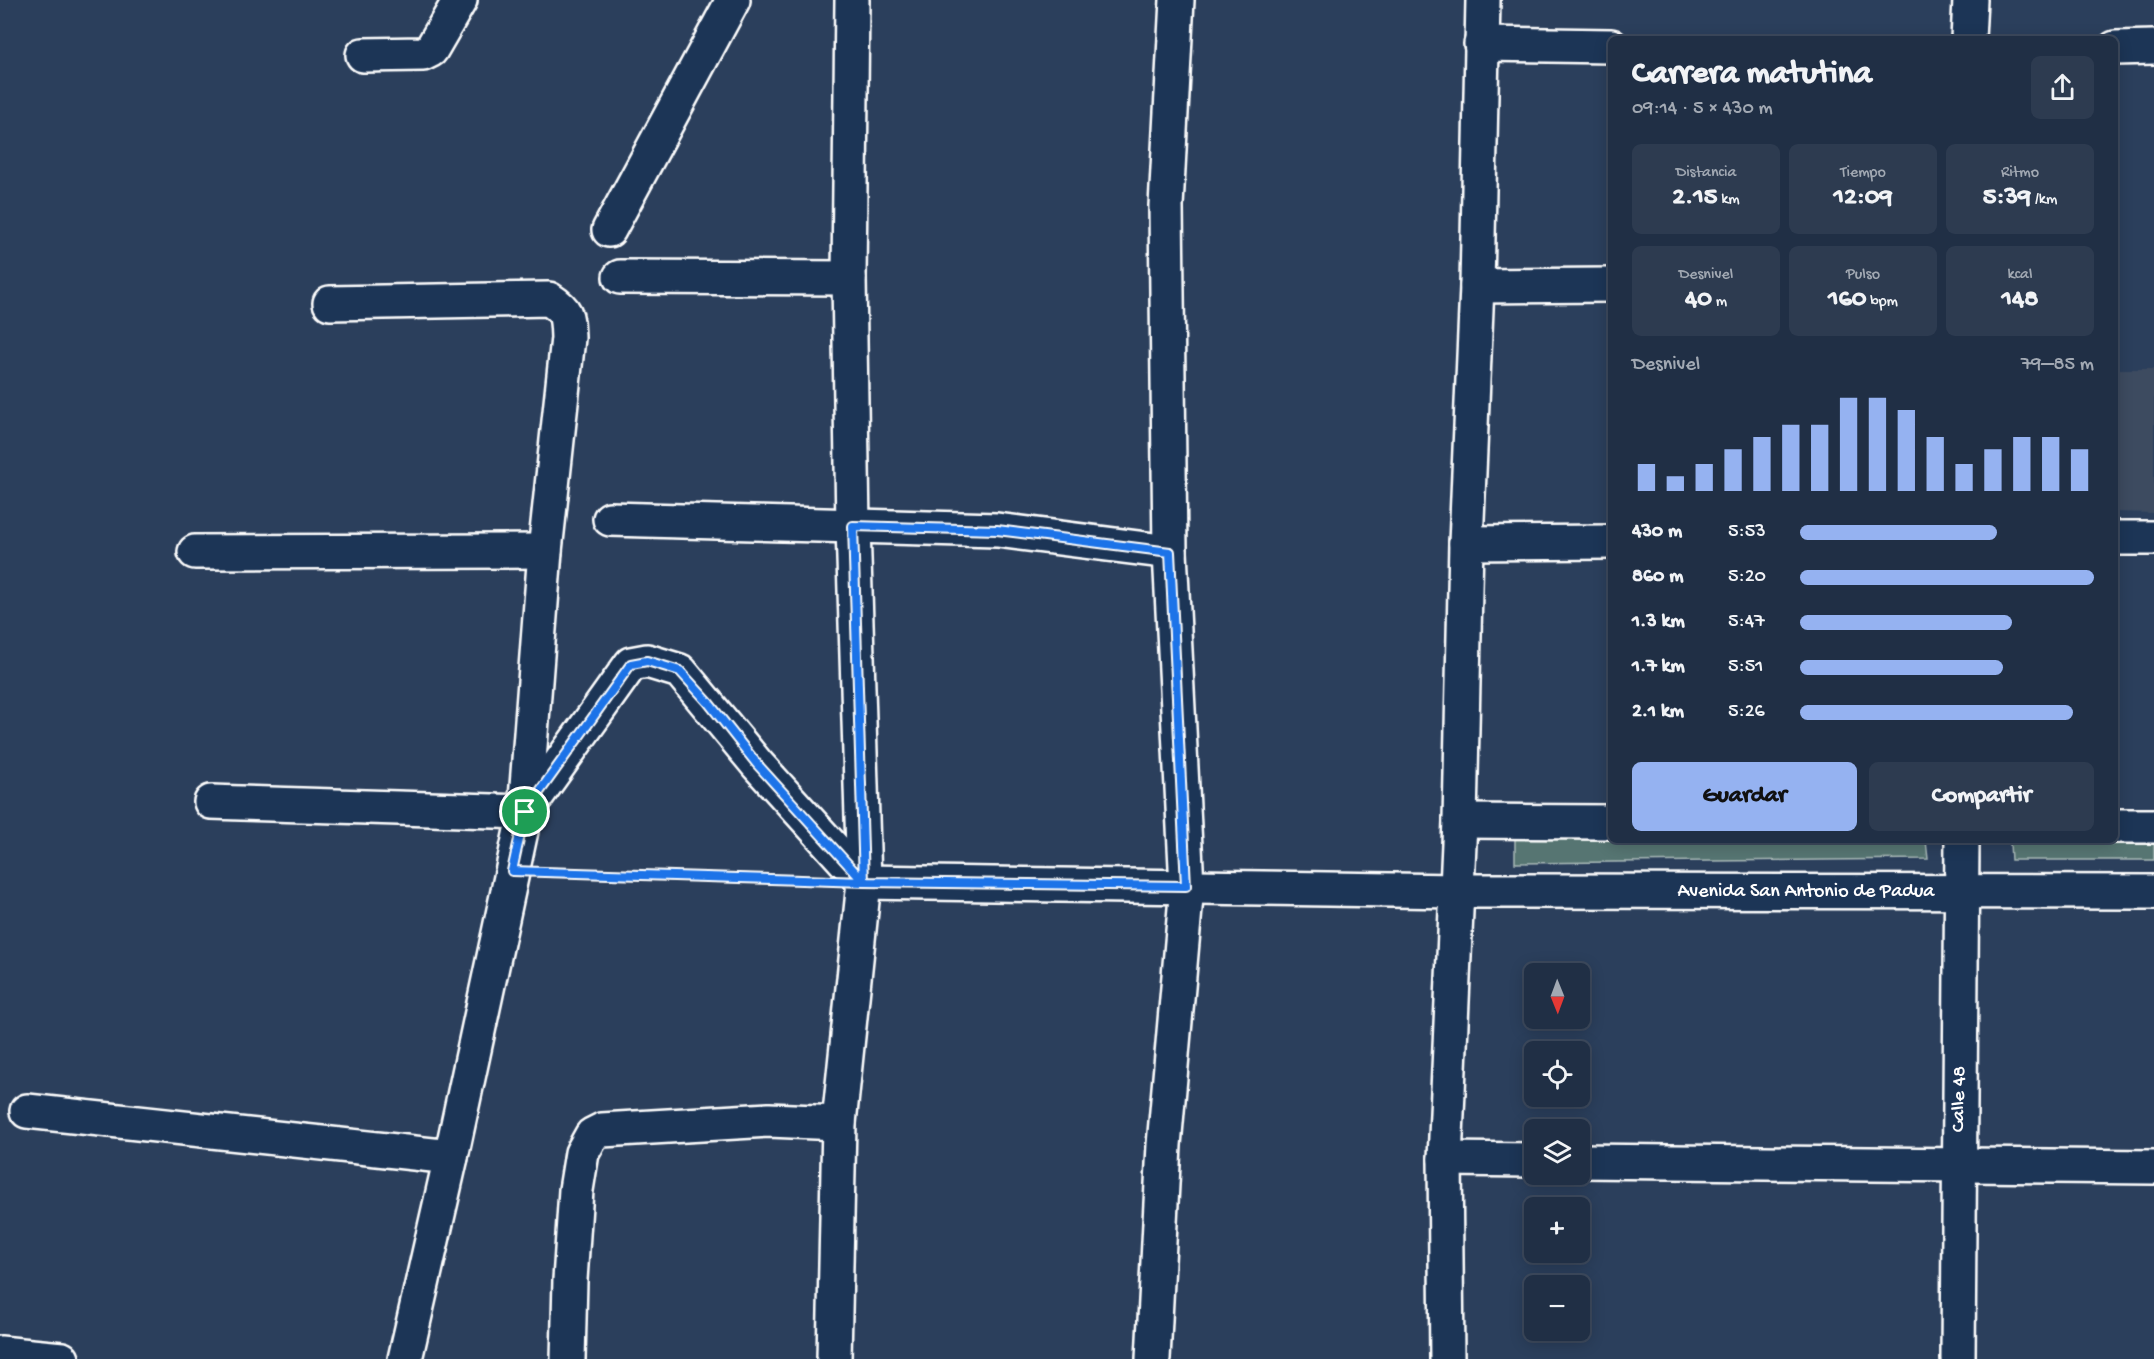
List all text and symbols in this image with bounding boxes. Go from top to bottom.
text: Carrera matutina [1632,56,1872,94]
button: share [2031,56,2094,119]
text: 09:14 · 5 × 430 m [1632,98,1773,121]
text: Distancia [1676,164,1736,183]
text: Tiempo [1840,164,1886,183]
text: Ritmo [2001,164,2039,183]
text: 2.15 [1672,183,1717,214]
text: 12:09 [1833,183,1893,214]
text: 5:39 [1983,183,2031,214]
text: km [1717,191,1740,210]
text: /km [2031,191,2057,210]
text: Desnivel [1679,266,1733,285]
text: Pulso [1846,266,1880,285]
text: kcal [2008,266,2032,285]
text: 40 [1685,285,1712,316]
text: 160 [1828,285,1866,316]
text: 148 [2001,285,2039,316]
text: m [1712,293,1727,312]
text: bpm [1866,293,1898,312]
text: Desnivel [1632,354,1700,377]
text: 79–85 m [2021,354,2094,377]
text: 430 m [1632,521,1682,544]
text: 5:53 [1728,521,1766,544]
text: 860 m [1632,566,1683,589]
text: 5:20 [1728,566,1766,589]
text: 1.3 km [1632,611,1685,634]
text: 5:47 [1728,611,1765,634]
text: 1.7 km [1632,656,1685,679]
text: 5:51 [1728,656,1763,679]
text: 2.1 km [1632,701,1684,724]
text: 5:26 [1728,701,1765,724]
button: Guardar [1632,762,1857,831]
button: Compartir [1869,762,2094,831]
pin [499,786,550,837]
icon: arrive [508,795,541,828]
street label: Avenida San Antonio de Padua [1678,881,1935,904]
north arrow [1524,963,1590,1029]
map controls [1524,963,1590,1341]
button: locate [1524,1041,1590,1107]
street label: Calle 48 [1948,1066,1972,1132]
button: layers [1524,1119,1590,1185]
button: + [1524,1197,1590,1263]
button: − [1524,1275,1590,1341]

